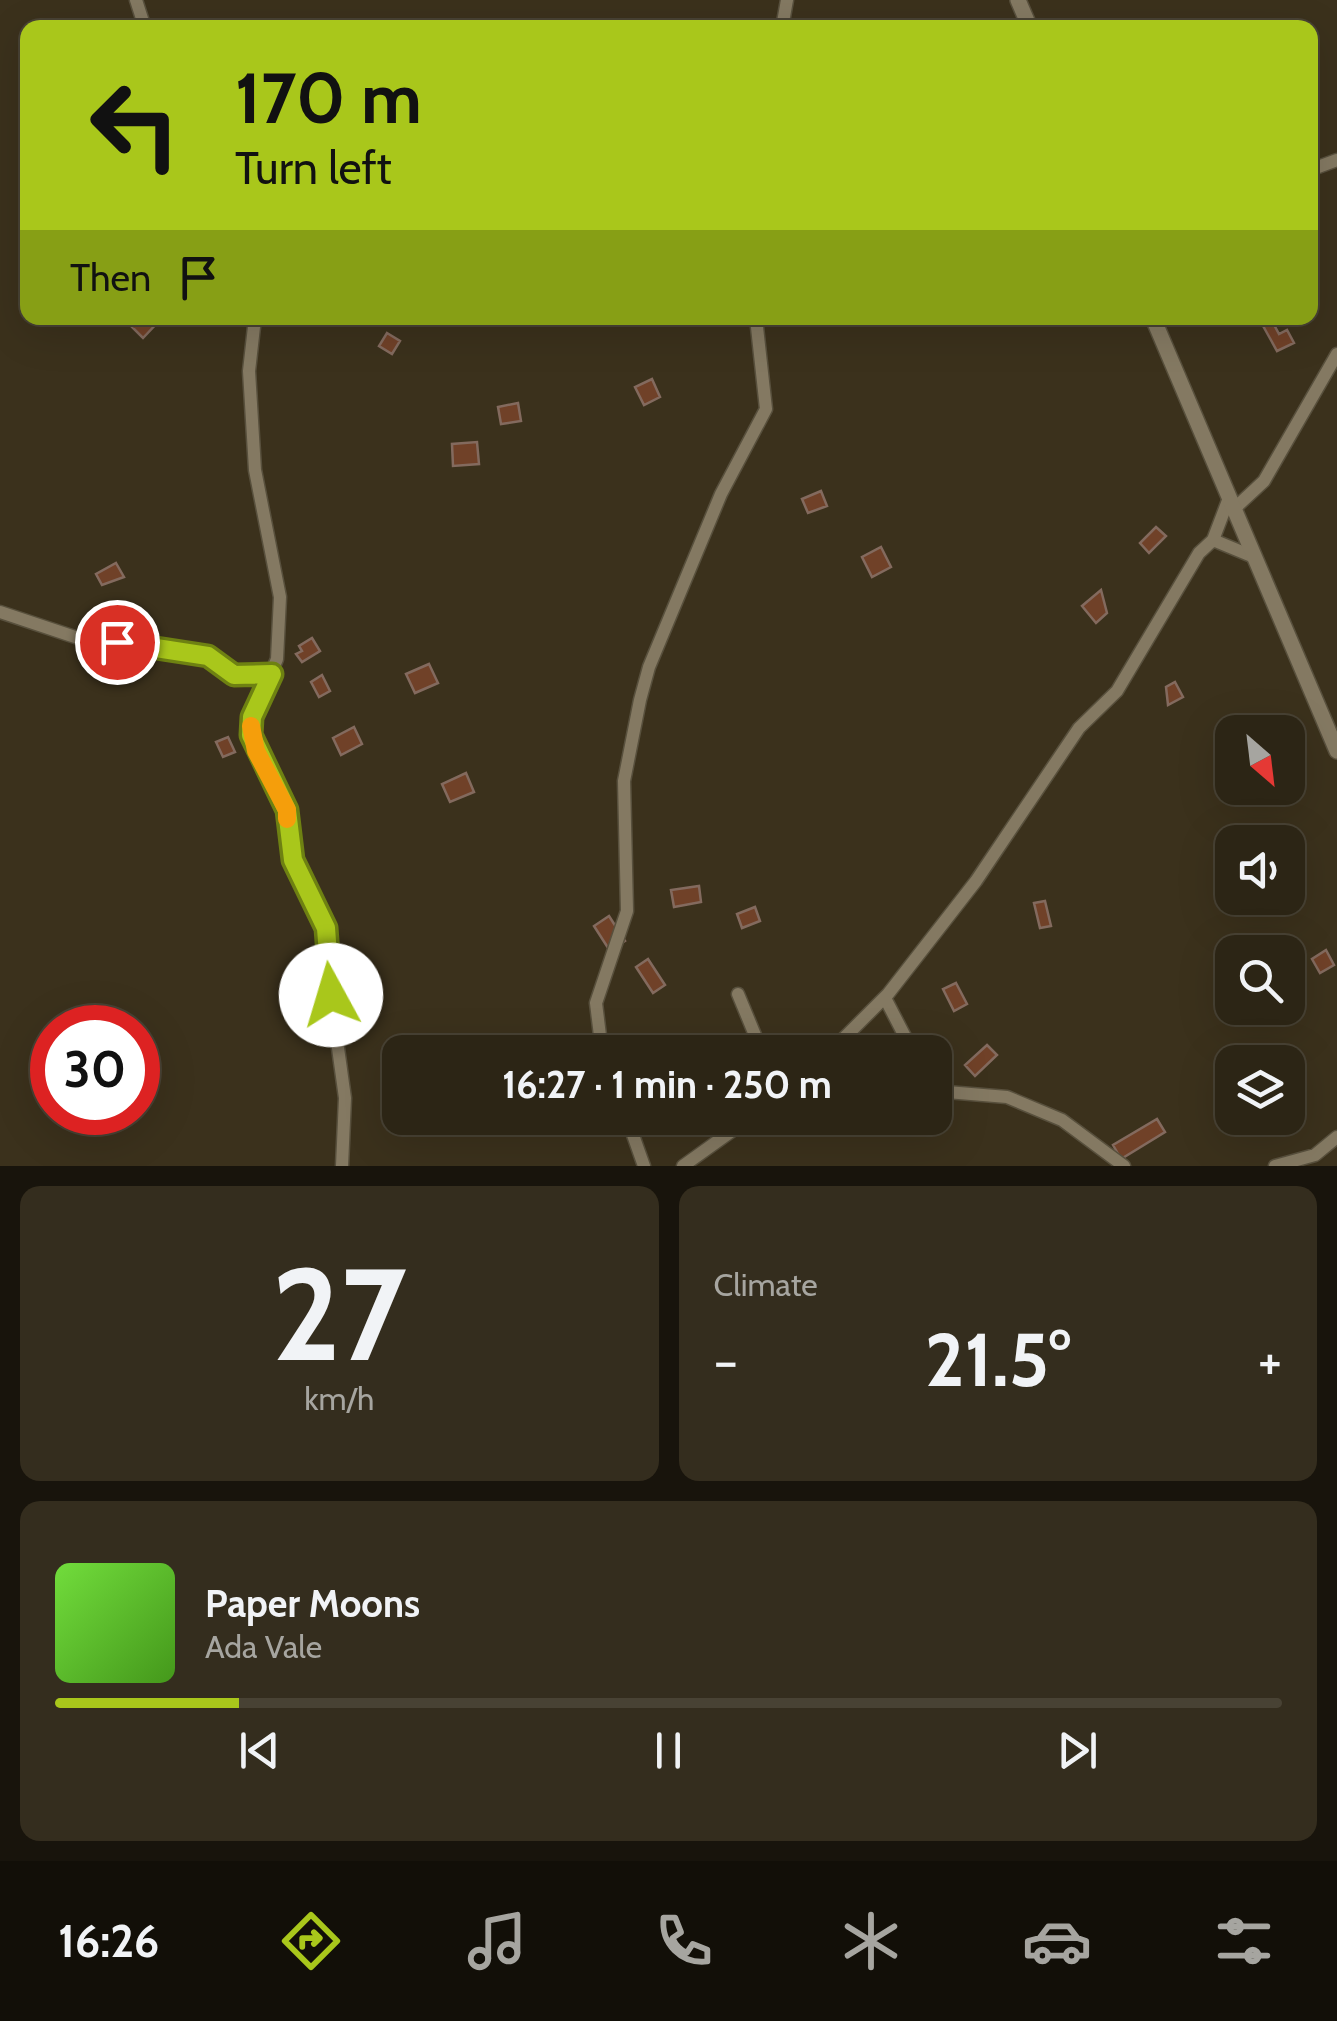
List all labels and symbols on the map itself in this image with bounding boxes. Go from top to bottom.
pin [75,600,160,685]
north arrow [1215,715,1305,805]
position arrow [279,943,383,1047]
speed limit sign: 30 [30,1005,160,1135]

